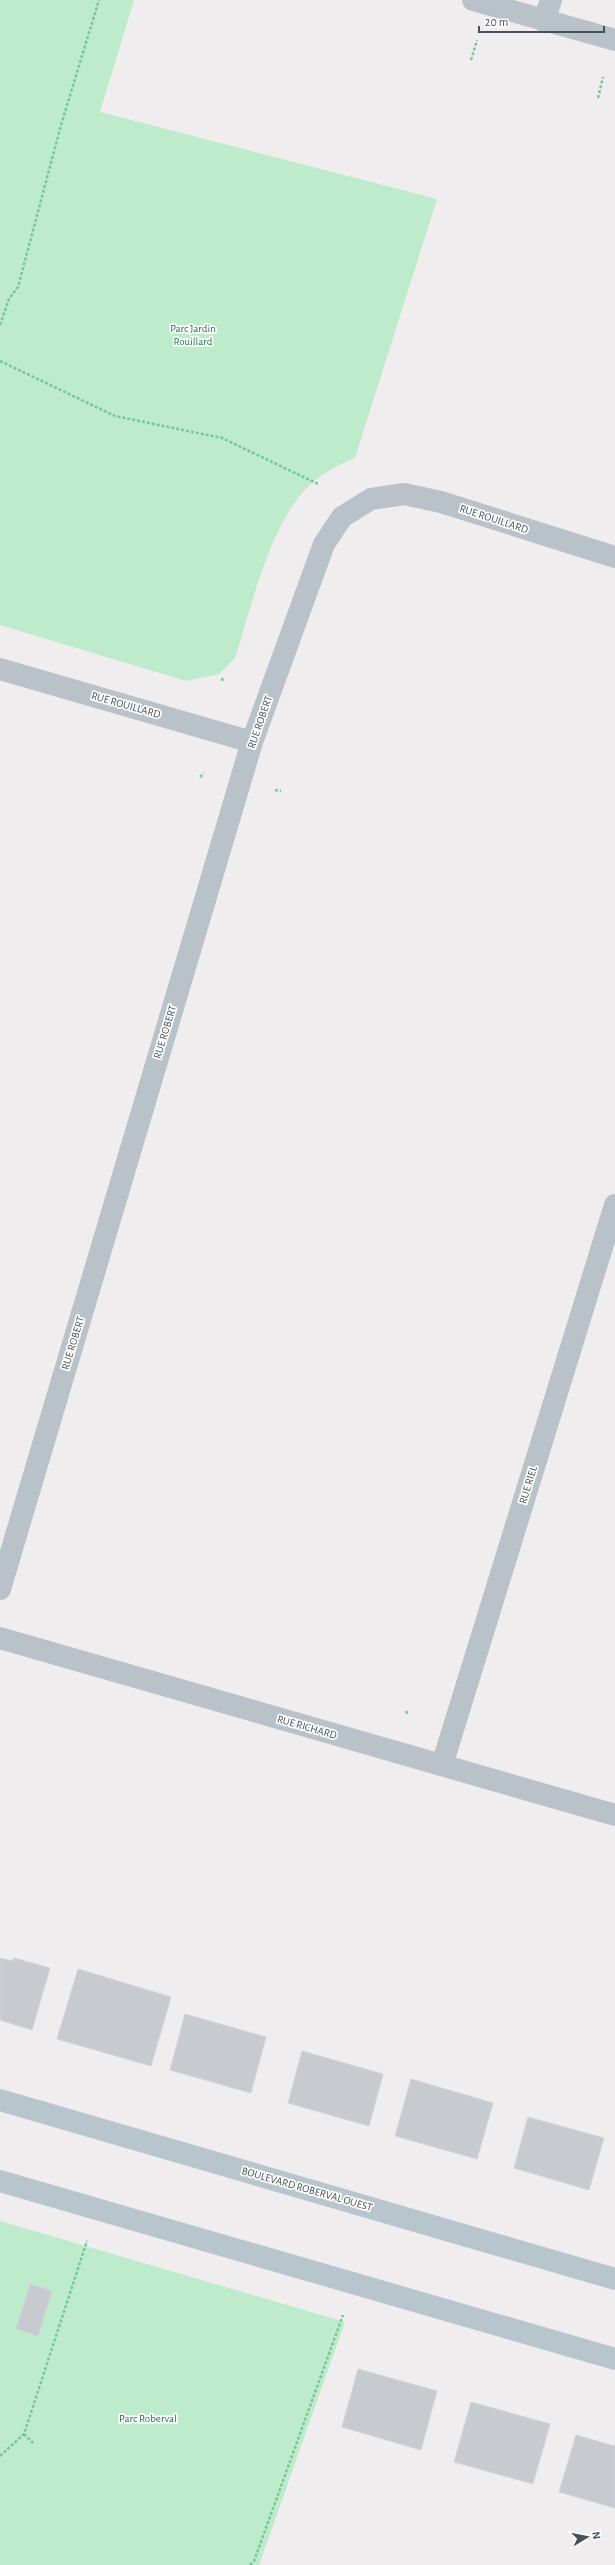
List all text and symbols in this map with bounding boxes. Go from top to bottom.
scale bar [479,8,604,34]
text: 20 m [485,16,508,28]
park label: Parc Jardin Rouillard [170,323,216,347]
street label: RUE ROUILLARD [458,503,530,535]
street label: RUE ROUILLARD [90,690,162,720]
street label: RUE ROBERT [246,694,274,750]
street label: RUE ROBERT [152,1003,179,1060]
street label: RUE ROBERT [60,1314,87,1371]
street label: RUE RIEL [517,1464,539,1505]
street label: RUE RICHARD [276,1713,338,1741]
street label: BOULEVARD ROBERVAL OUEST [240,2165,374,2213]
park label: Parc Roberval [119,2413,177,2424]
north arrow [567,2517,607,2557]
text: N [590,2531,602,2540]

